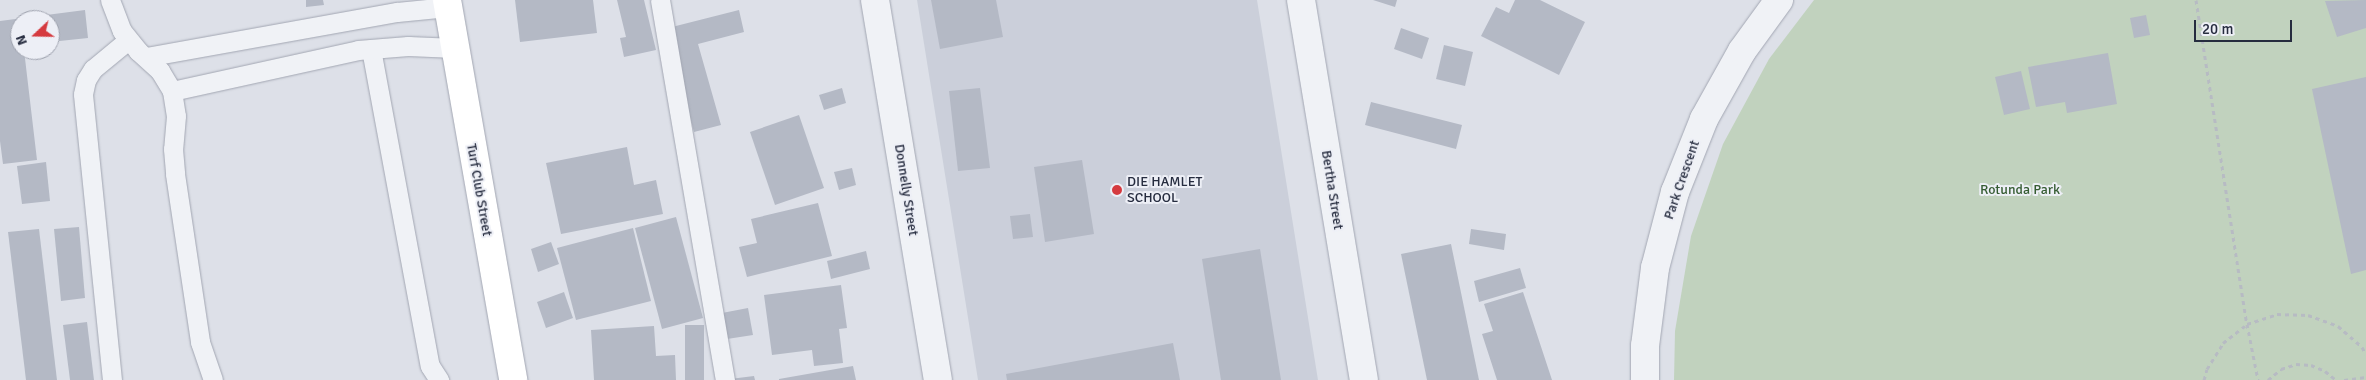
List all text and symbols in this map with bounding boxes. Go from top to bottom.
north arrow [10,10,60,60]
scale bar [2196,10,2294,42]
text: 20 m [2202,20,2233,38]
text: N [12,33,31,48]
street label: Park Crescent [1661,138,1703,222]
street label: Turf Club Street [463,142,495,238]
street label: Donnelly Street [890,143,922,237]
street label: Bertha Street [1317,149,1347,231]
place label: DIE HAMLET SCHOOL [1127,174,1202,206]
park label: Rotunda Park [1980,182,2060,198]
marker: DIE HAMLET SCHOOL [1111,184,1123,196]

